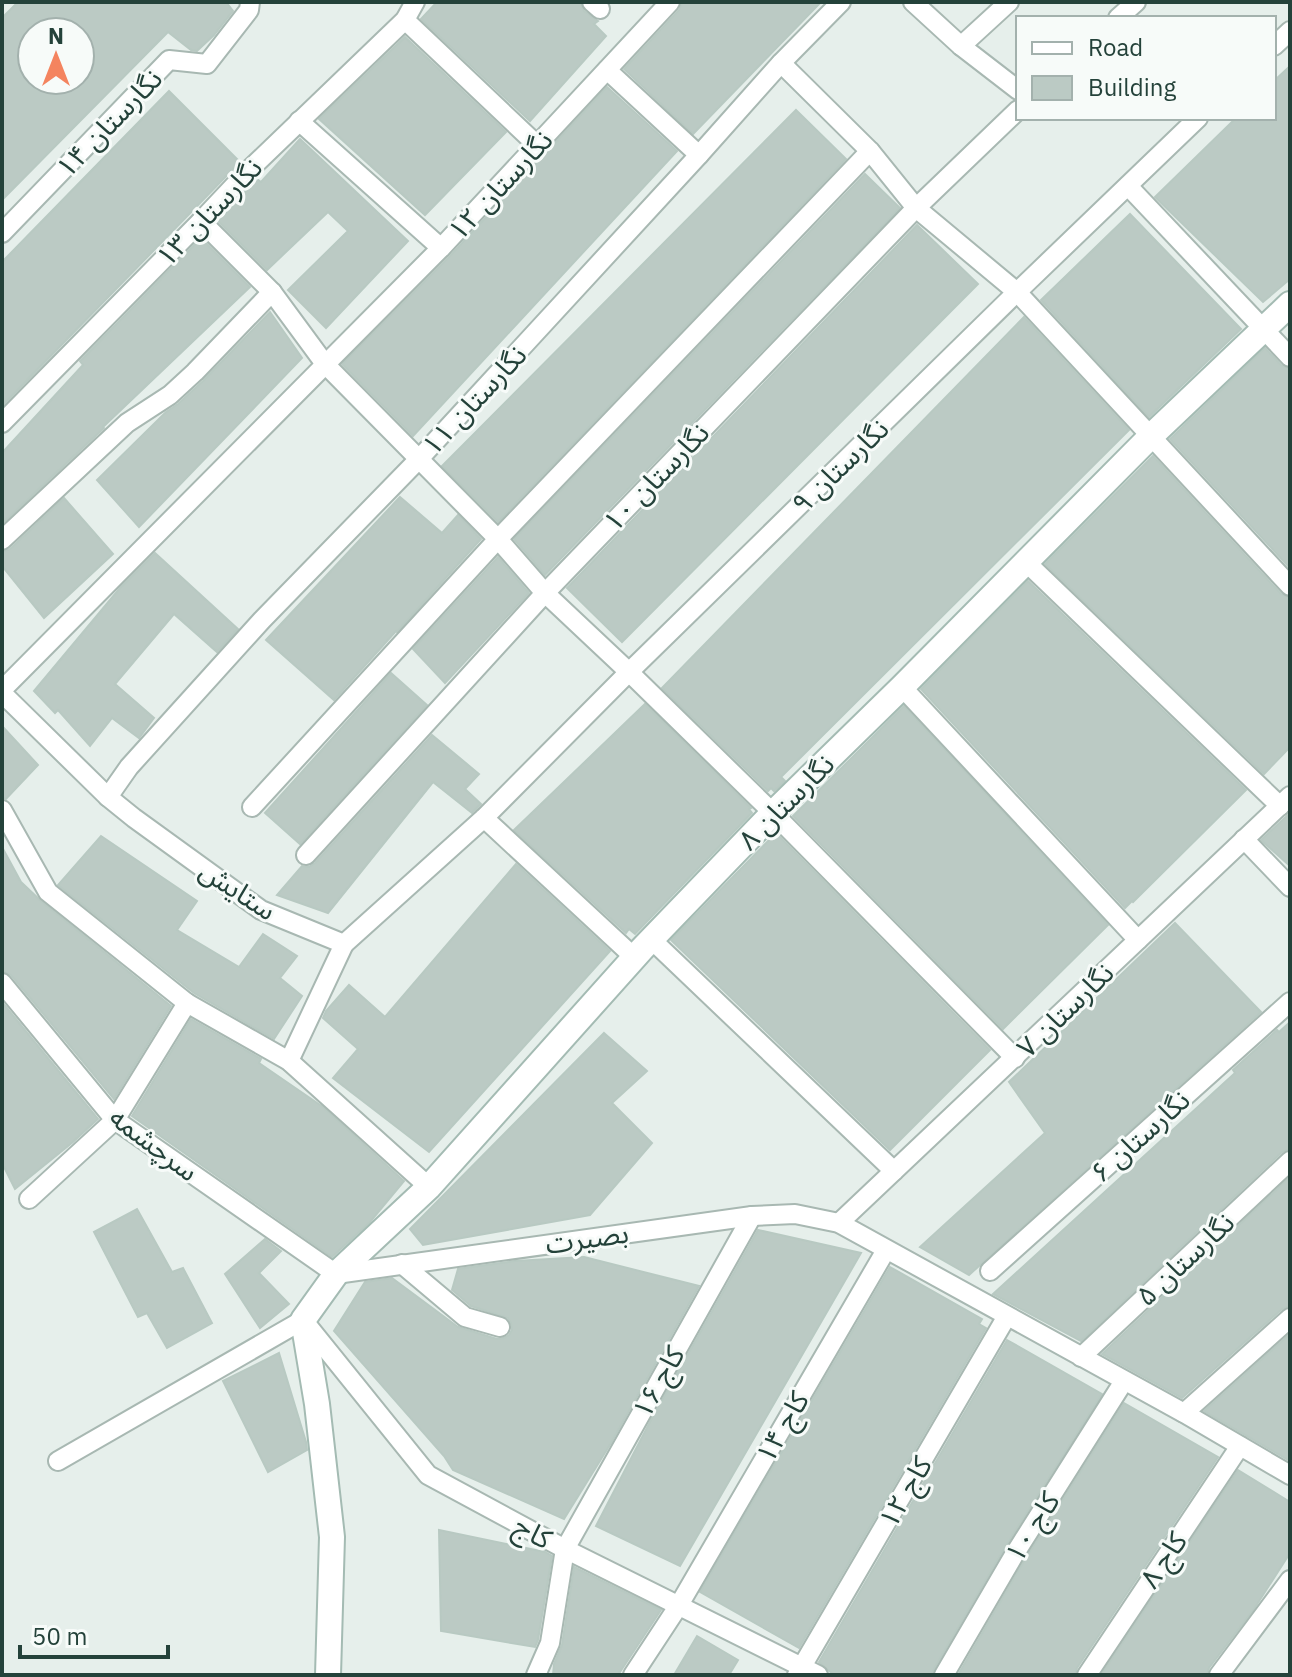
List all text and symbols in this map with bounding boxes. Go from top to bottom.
north arrow [16,16,96,96]
legend [1016,16,1276,120]
text: N [48,21,64,50]
text: Road [1088,31,1143,63]
street label: نگارستان ۱۴ [47,60,170,185]
text: Building [1088,71,1176,103]
street label: نگارستان ۱۲ [439,122,560,248]
street label: نگارستان ۱۳ [147,149,270,274]
street label: نگارستان ۱۱ [413,337,534,463]
street label: نگارستان ۹ [783,410,896,521]
street label: نگارستان ۱۰ [594,414,717,539]
street label: نگارستان ۸ [730,746,842,858]
street label: ستایش [193,851,284,928]
street label: نگارستان ۷ [1008,954,1121,1065]
street label: نگارستان ۶ [1082,1081,1197,1190]
street label: سرچشمه [102,1098,206,1189]
street label: نگارستان ۵ [1128,1204,1242,1314]
street label: بصیرت [543,1213,631,1262]
street label: کاج ۱۶ [623,1339,695,1426]
street label: کاج ۱۴ [746,1384,819,1471]
street label: کاج ۱۲ [869,1449,942,1536]
street label: کاج ۱۰ [996,1484,1070,1570]
street label: کاج [507,1506,559,1560]
street label: کاج ۸ [1130,1524,1198,1597]
scale bar [20,1609,168,1659]
text: 50 m [32,1620,87,1652]

